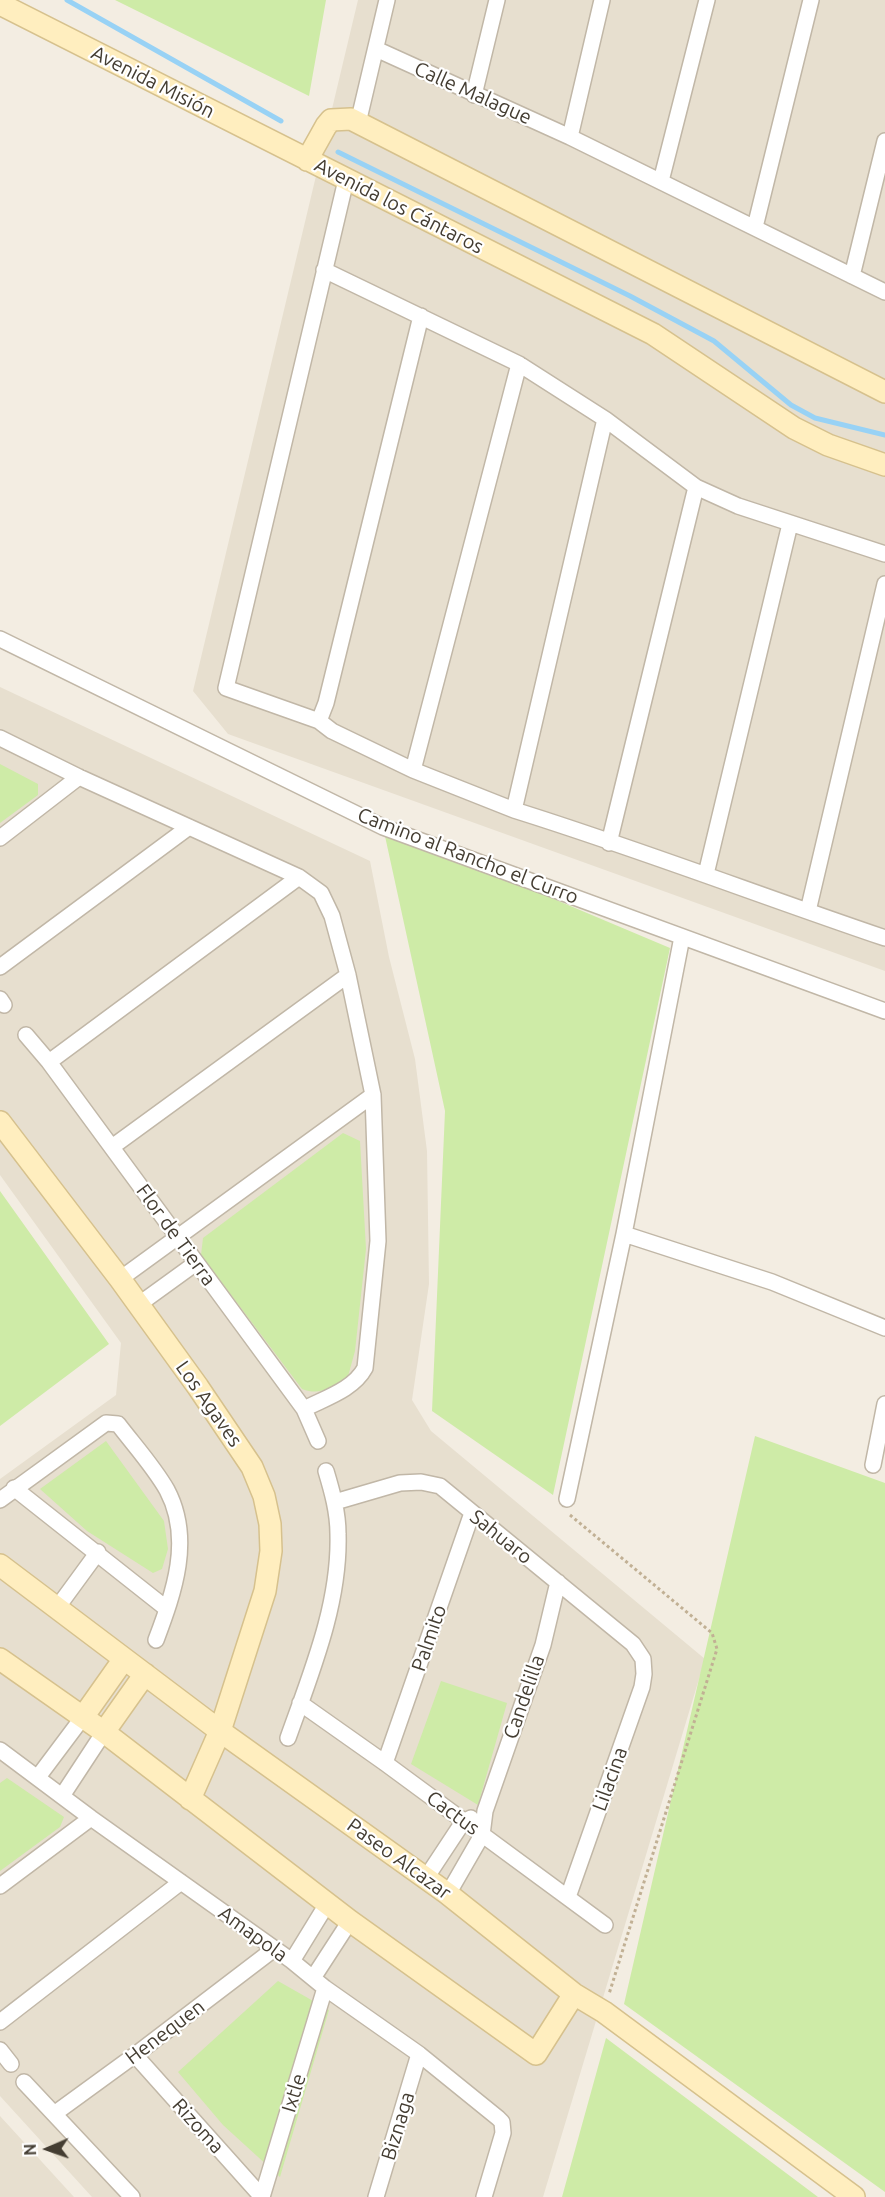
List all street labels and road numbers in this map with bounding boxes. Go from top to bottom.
street label: Avenida Misión [87,41,219,123]
street label: Calle Malague [411,56,535,130]
street label: Avenida los Cántaros [310,153,488,259]
street label: Camino al Rancho el Curro [354,803,582,909]
street label: Flor de Tierra [131,1179,221,1291]
street label: Los Agaves [171,1356,247,1452]
street label: Sahuaro [465,1505,537,1569]
street label: Palmito [406,1602,452,1674]
street label: Candelilla [498,1652,550,1742]
street label: Lilacina [587,1744,633,1814]
street label: Cactus [422,1786,484,1840]
street label: Paseo Alcazar [342,1813,456,1905]
street label: Amapola [214,1901,292,1967]
street label: Henequen [121,1994,209,2070]
street label: Ixtle [277,2071,311,2115]
street label: Biznaga [376,2089,420,2163]
street label: Rizoma [167,2094,229,2158]

